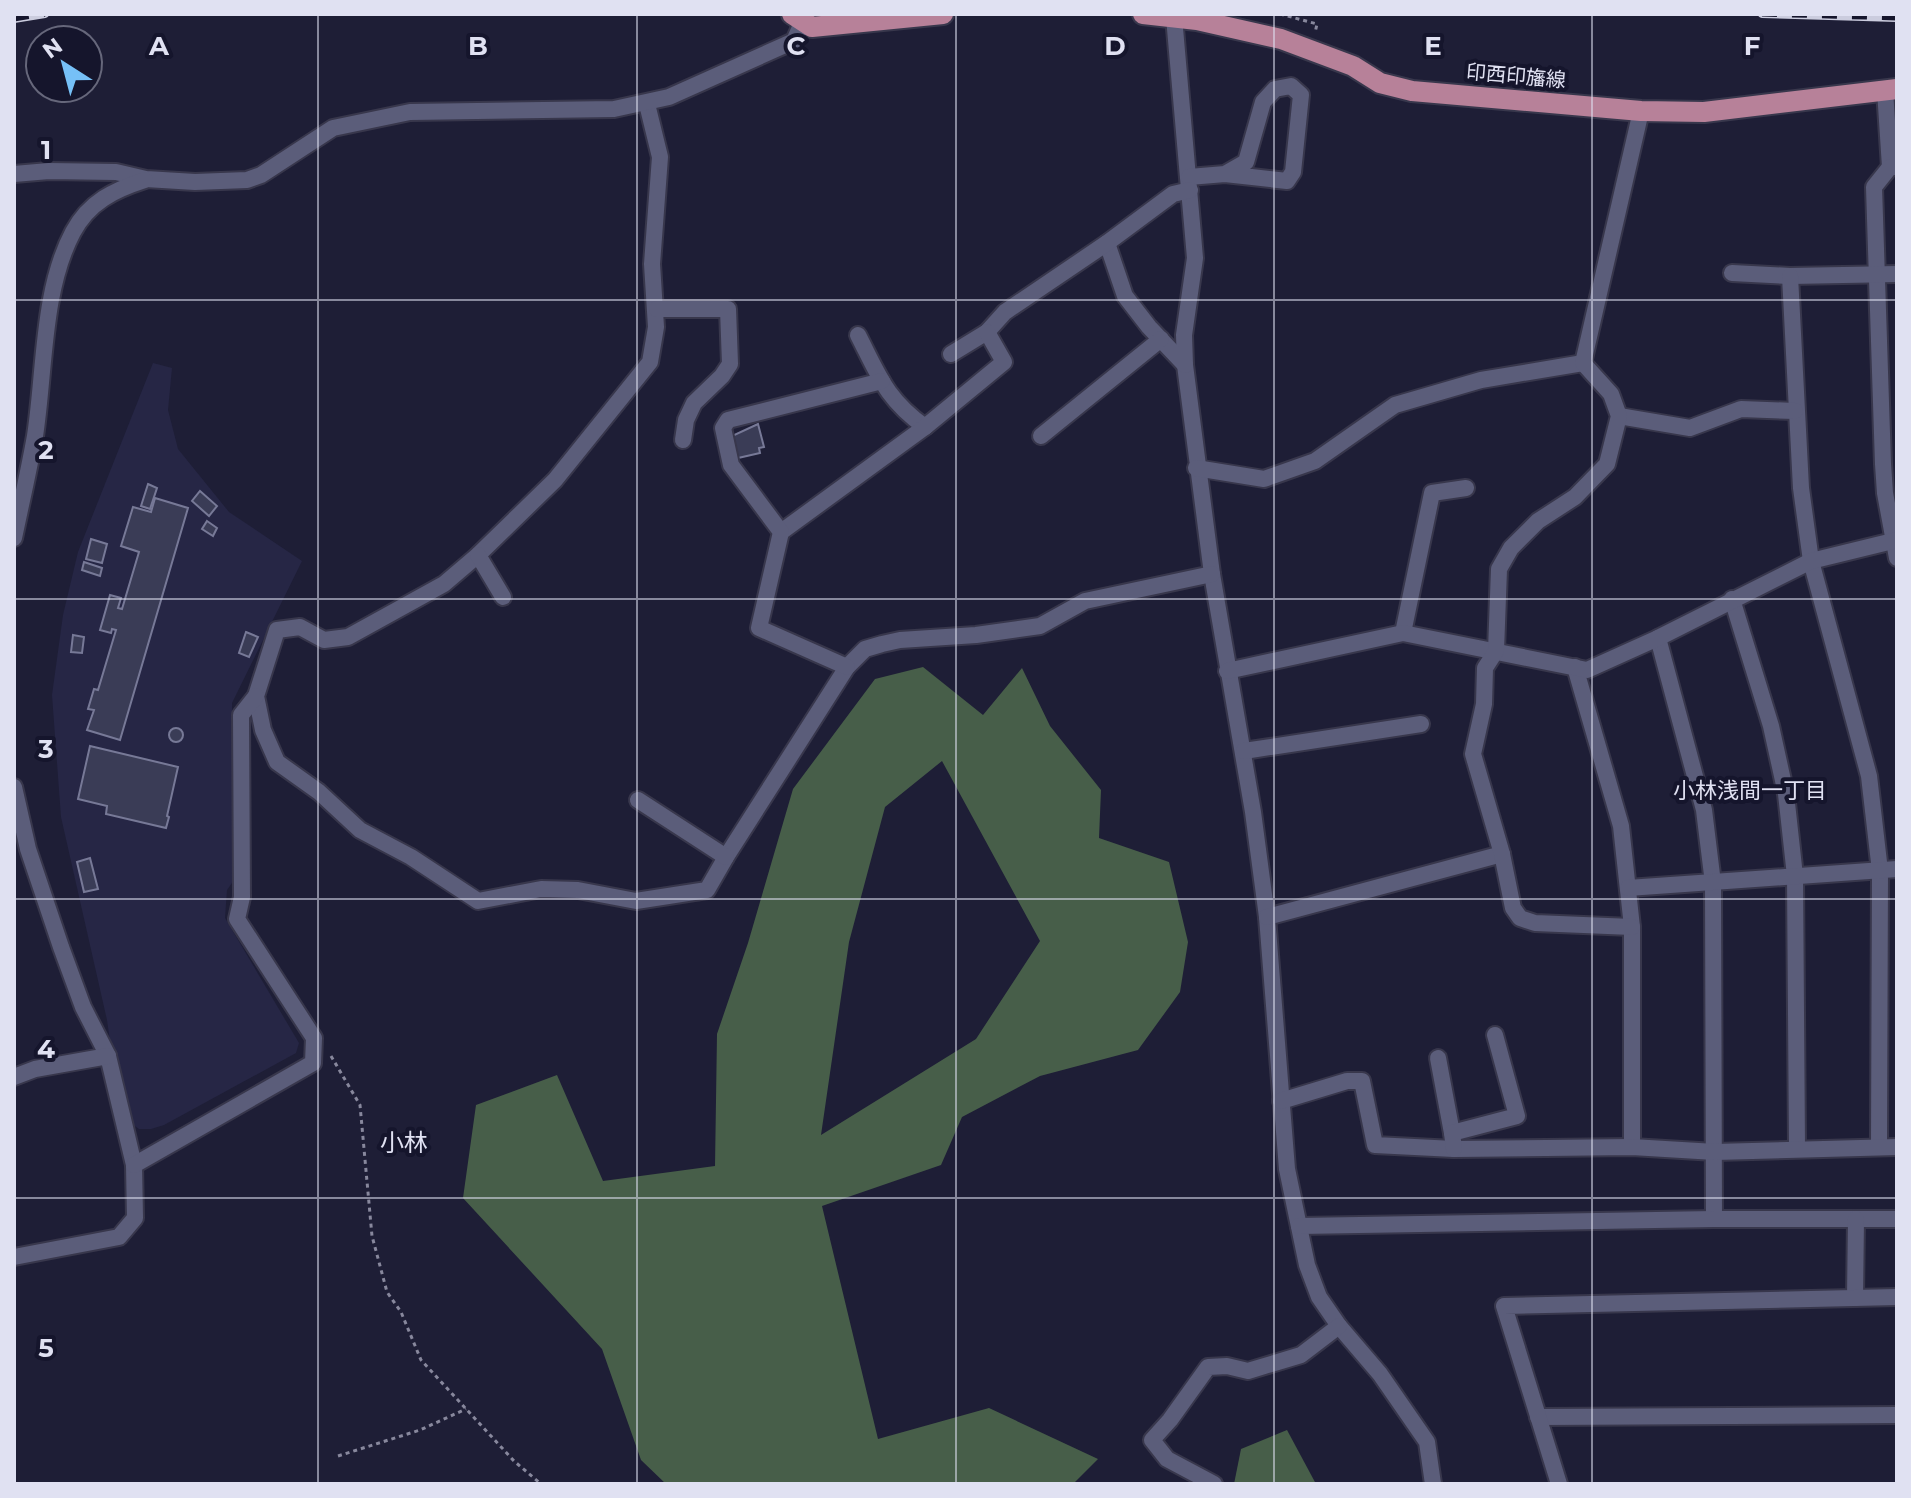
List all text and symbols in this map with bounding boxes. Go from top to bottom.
north arrow [24,24,104,104]
text: A [148,30,170,62]
text: B [468,30,488,62]
text: C [787,30,806,62]
text: D [1104,30,1126,62]
text: E [1424,30,1442,62]
text: F [1744,30,1760,62]
text: N [37,32,68,64]
street label: 印西印旛線 [1465,60,1567,92]
text: 1 [41,134,51,166]
text: 2 [38,434,54,466]
text: 3 [37,733,54,765]
district label: 小林浅間一丁目 [1673,777,1827,804]
text: 4 [37,1033,55,1065]
district label: 小林 [380,1128,428,1157]
text: 5 [38,1332,54,1364]

